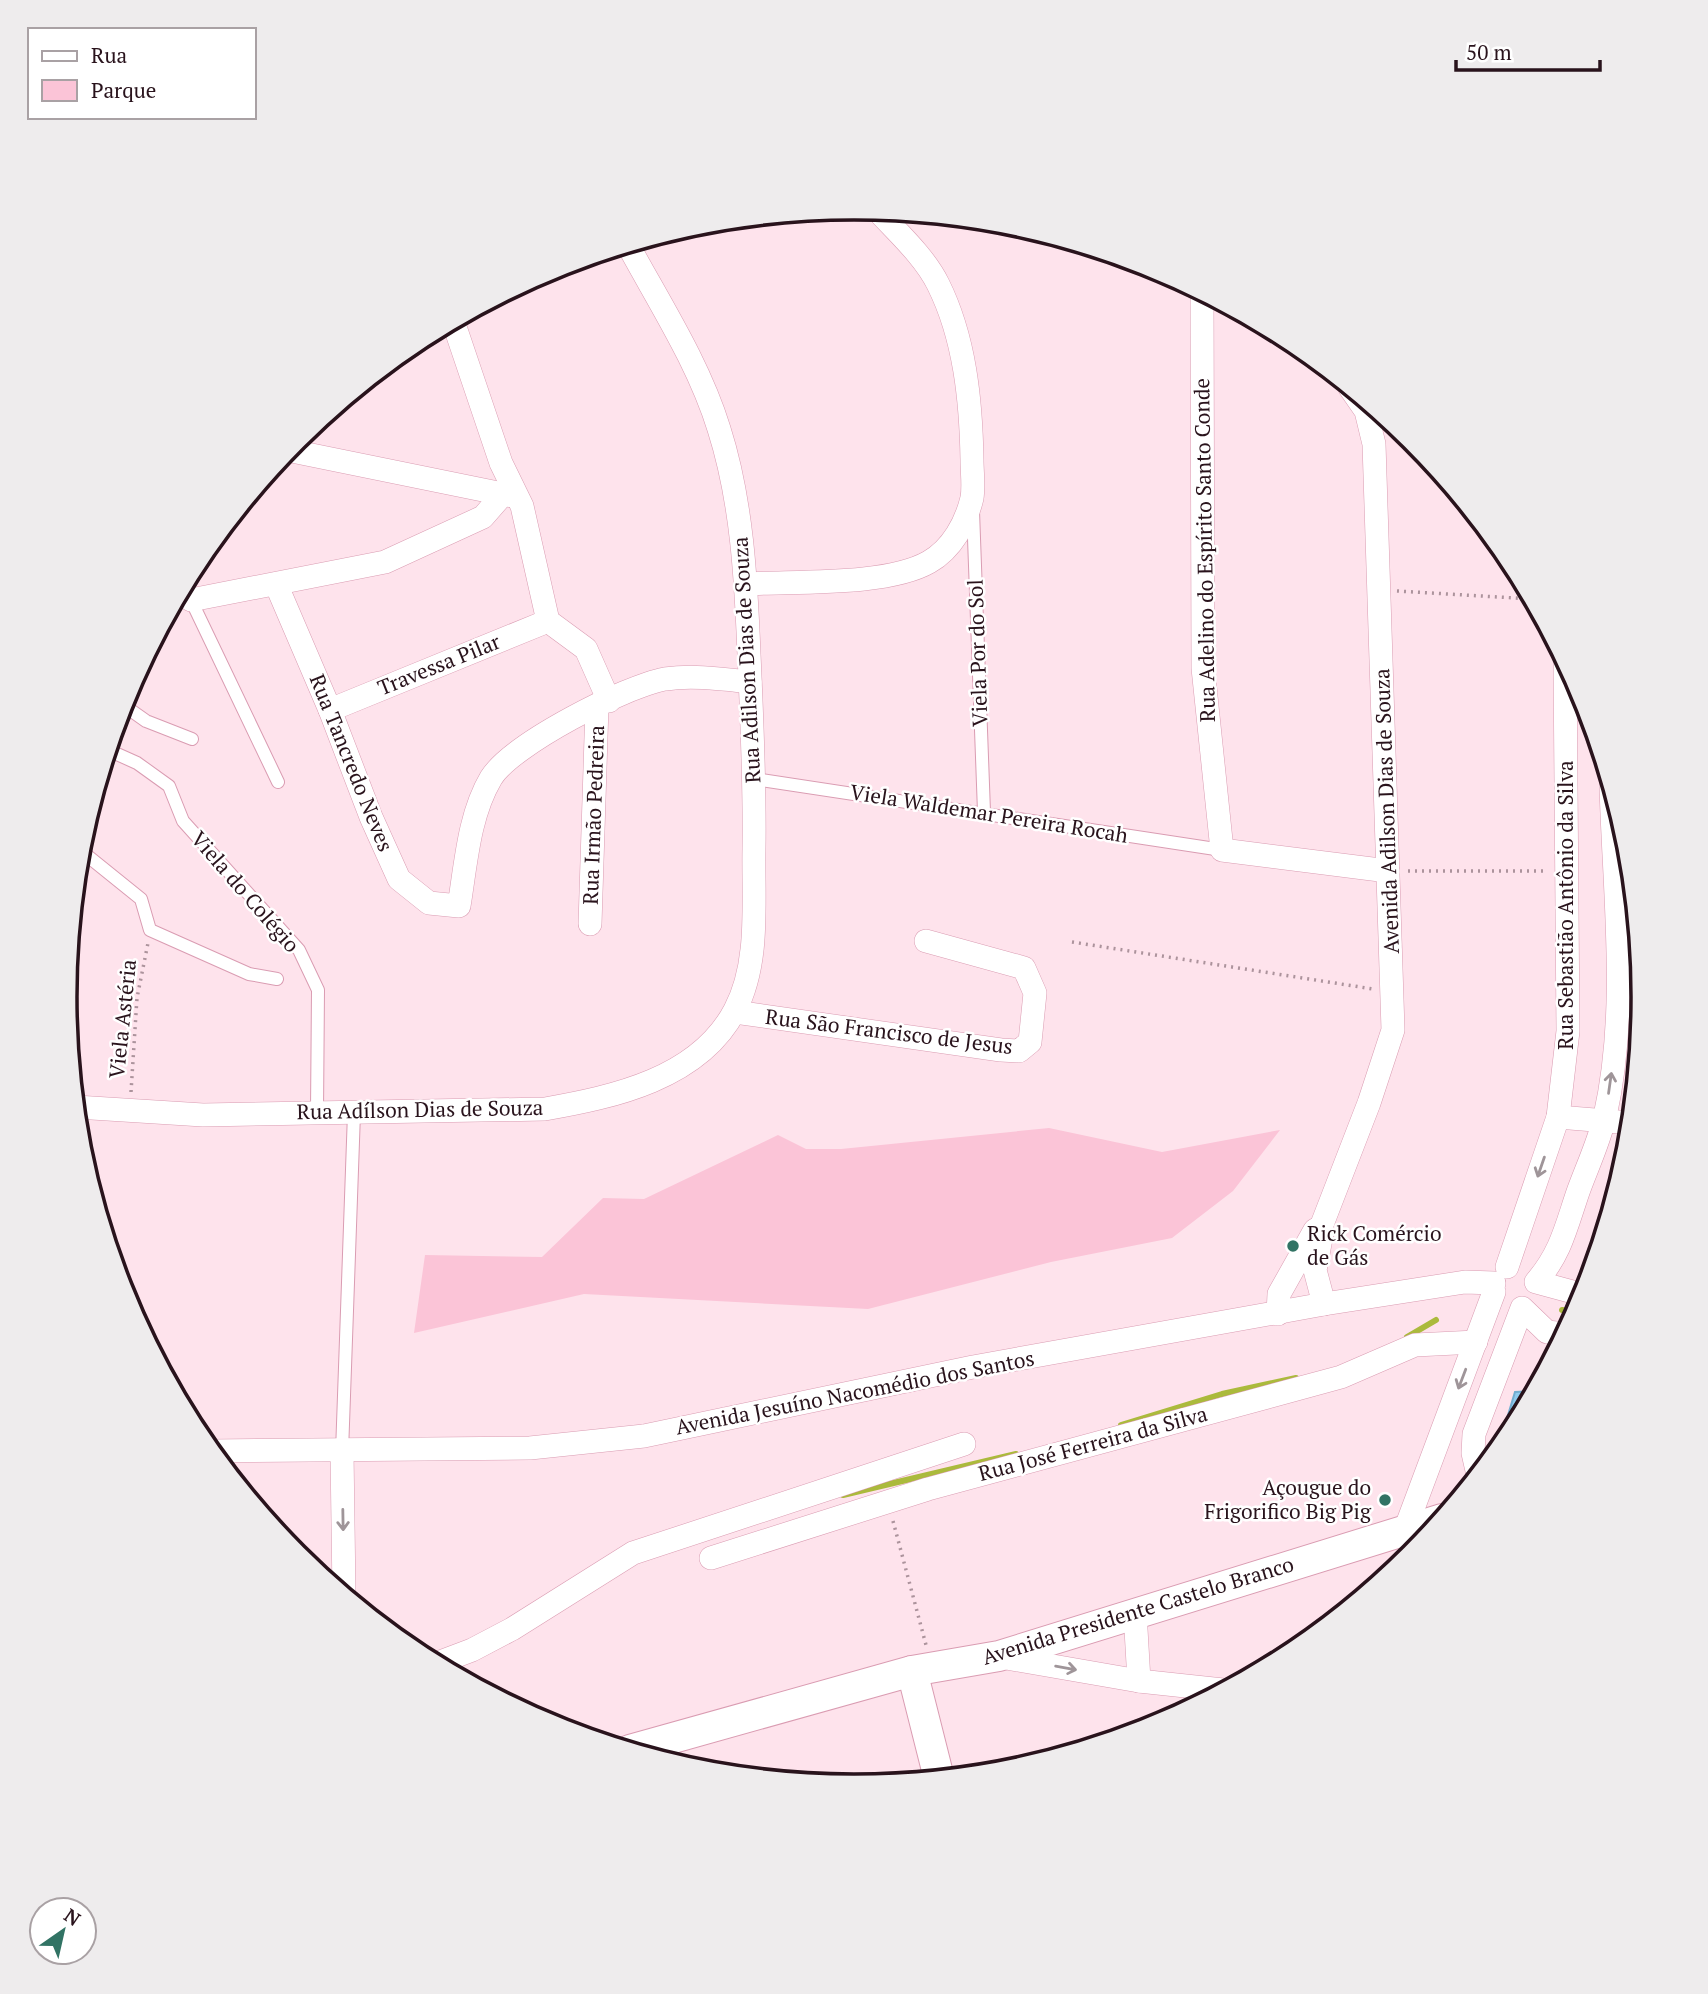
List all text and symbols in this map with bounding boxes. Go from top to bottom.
legend [28,28,256,119]
scale bar [1456,28,1600,72]
text: 50 m [1466,38,1512,66]
text: Rua [91,41,127,69]
text: Parque [91,76,156,104]
street label: Rua Adelino do Espírito Santo Conde [1187,378,1221,722]
street label: Rua Adilson Dias de Souza [726,536,766,784]
street label: Viela Por do Sol [960,579,994,727]
street label: Travessa Pilar [373,627,504,701]
street label: Avenida Adilson Dias de Souza [1367,668,1405,954]
street label: Rua Tancredo Neves [304,670,400,855]
street label: Rua Irmão Pedreira [576,724,610,905]
street label: Rua Sebastião Antônio da Silva [1551,760,1579,1050]
street label: Viela Waldemar Pereira Rocah [848,777,1130,849]
street label: Viela do Colégio [185,825,306,958]
street label: Viela Astéria [102,958,142,1080]
street label: Rua São Francisco de Jesus [764,1002,1014,1060]
one-way arrow [1604,1072,1617,1095]
street label: Rua Adílson Dias de Souza [296,1093,544,1125]
one-way arrow [1534,1155,1546,1177]
place label: Rick Comércio de Gás [1307,1219,1442,1271]
marker: Rick Comércio de Gás [1285,1238,1301,1254]
street label: Avenida Jesuíno Nacomédio dos Santos [673,1343,1037,1441]
one-way arrow [1455,1368,1467,1390]
street label: Rua José Ferreira da Silva [975,1399,1211,1487]
place label: Açougue do Frigorifico Big Pig [1204,1473,1372,1525]
marker: Açougue do Frigorifico Big Pig [1377,1492,1393,1508]
one-way arrow [336,1508,349,1531]
street label: Avenida Presidente Castelo Branco [979,1549,1297,1671]
one-way arrow [1054,1662,1077,1675]
north arrow [28,1896,98,1966]
text: N [60,1902,86,1931]

